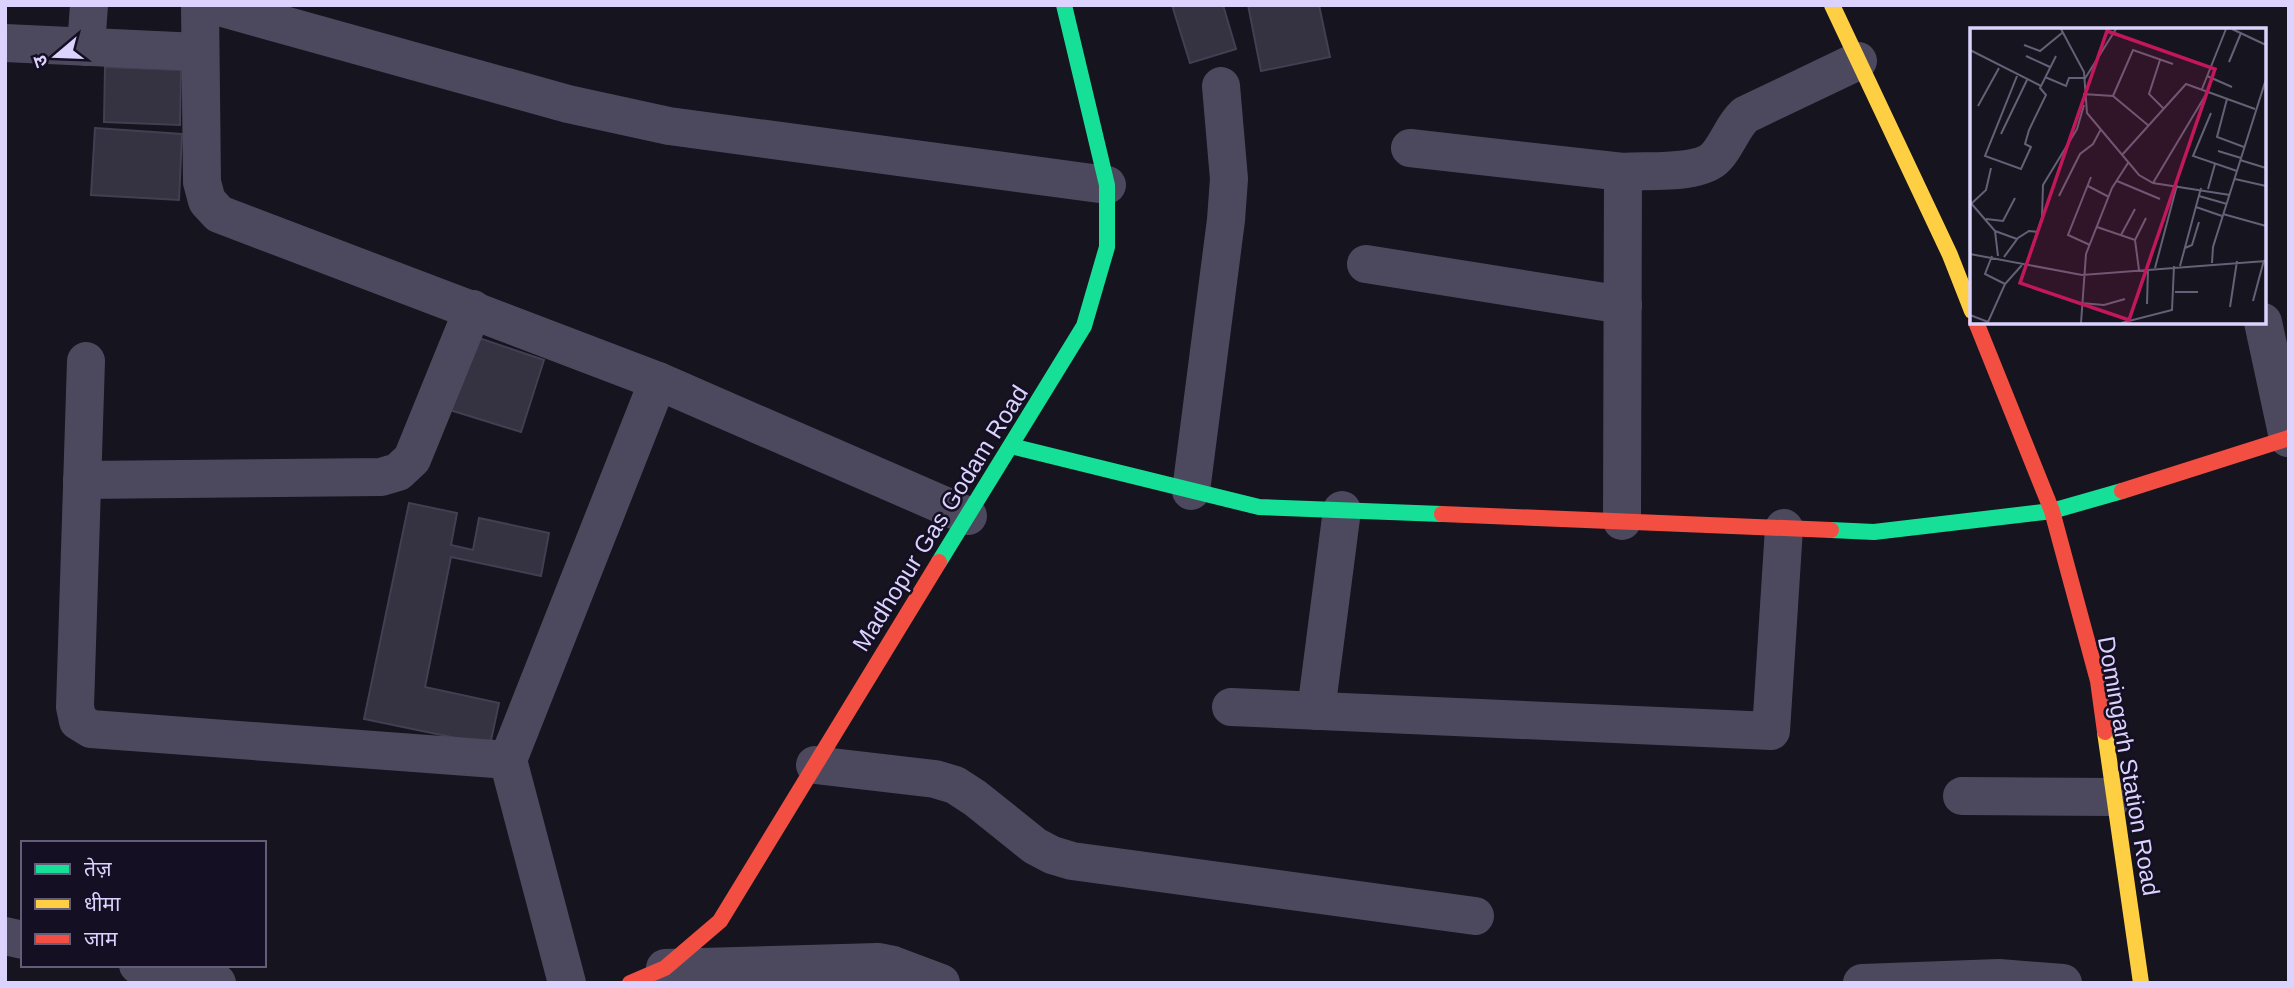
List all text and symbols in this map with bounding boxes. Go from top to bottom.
north arrow [21,21,91,91]
inset map [1970,28,2266,324]
text: उ [28,52,52,70]
street label: Madhopur Gas Godam Road [847,380,1033,656]
street label: Domingarh Station Road [2093,634,2165,898]
legend [21,841,266,967]
text: तेज़ [84,857,112,880]
text: धीमा [84,892,121,915]
text: जाम [84,927,118,950]

